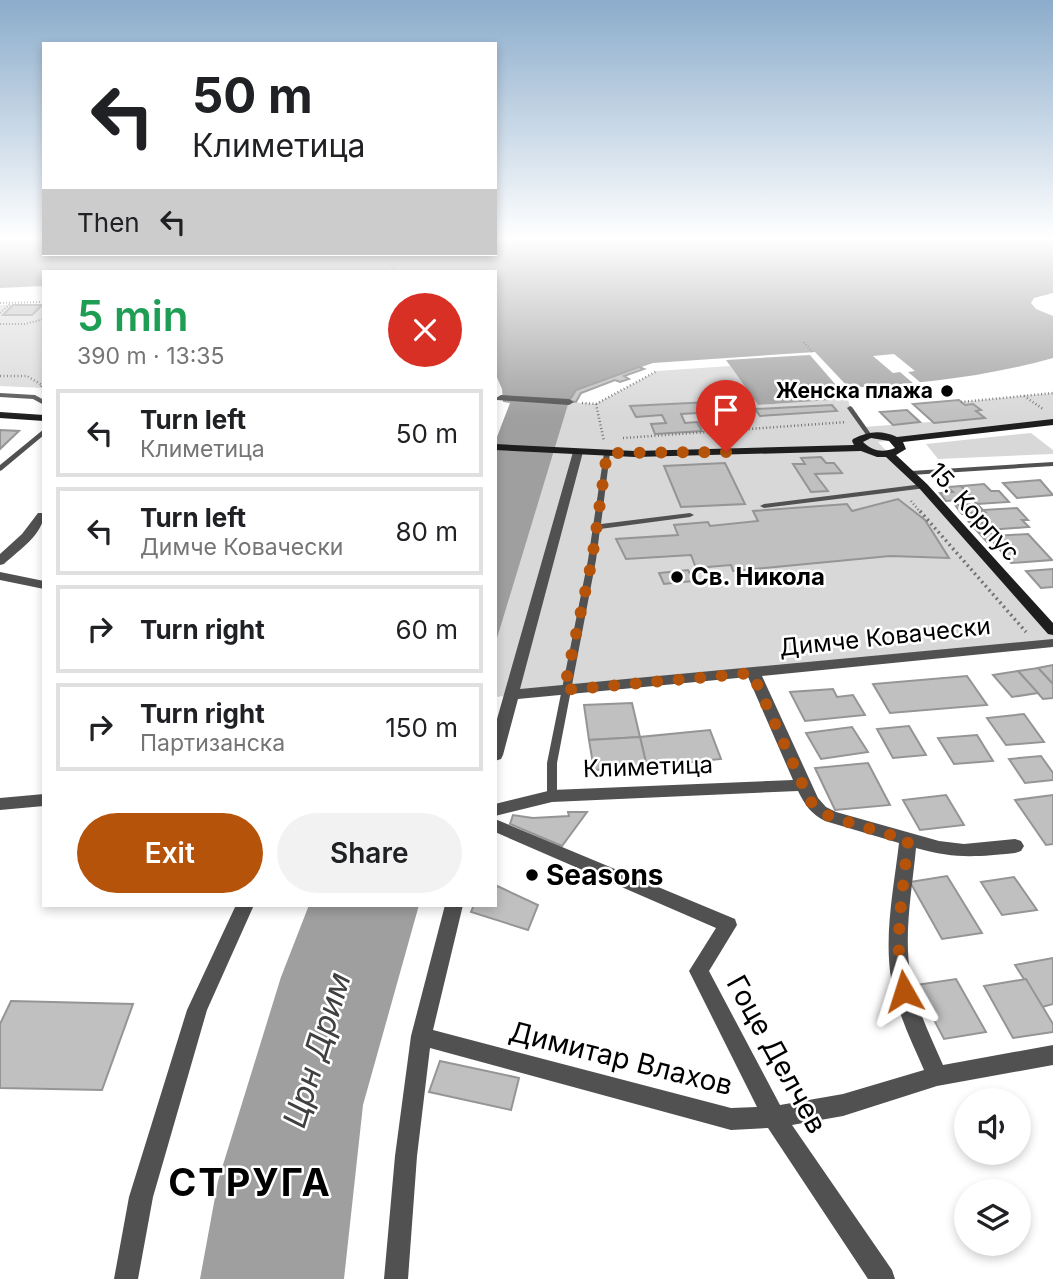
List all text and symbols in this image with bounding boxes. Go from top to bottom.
text: 50 m [192,66,313,125]
icon: left [77,70,168,161]
text: Климетица [192,126,366,165]
icon: left [154,203,192,241]
text: Then [77,207,140,238]
text: 5 min [77,290,189,341]
button: close [388,293,462,367]
text: 390 m · 13:35 [77,342,225,370]
place label: Женска плажа [776,378,933,403]
pin [696,380,756,452]
marker: Женска плажа [939,383,955,399]
icon: arrive [707,391,745,429]
text: Turn left [140,404,246,435]
icon: left [81,414,119,452]
text: 50 m [396,418,458,449]
text: Климетица [140,435,265,463]
street label: 15. Корпус [923,457,1026,567]
text: Turn left [140,502,246,533]
icon: left [81,512,119,550]
text: 80 m [395,516,458,547]
text: Димче Ковачески [140,533,343,561]
place label: Св. Никола [691,562,825,591]
marker: Св. Никола [669,569,685,585]
icon: right [81,610,119,648]
street label: Димче Ковачески [778,611,992,662]
text: Turn right [140,614,265,645]
text: 60 m [395,614,458,645]
text: Turn right [140,698,265,729]
icon: right [81,708,119,746]
text: 150 m [385,712,458,743]
text: Партизанска [140,729,285,757]
street label: Климетица [582,750,714,783]
button: Exit [77,813,263,893]
button: Share [277,813,462,893]
place label: Seasons [546,858,664,892]
marker: Seasons [524,867,540,883]
position arrow [867,954,941,1028]
water label: Црн Дрим [274,968,359,1132]
street label: Гоце Делчев [720,969,834,1139]
street label: Димитар Влахов [506,1014,736,1102]
map controls [954,1088,1031,1256]
button: sound [954,1088,1031,1165]
district label: СТРУГА [168,1159,332,1205]
button: layers [954,1179,1031,1256]

